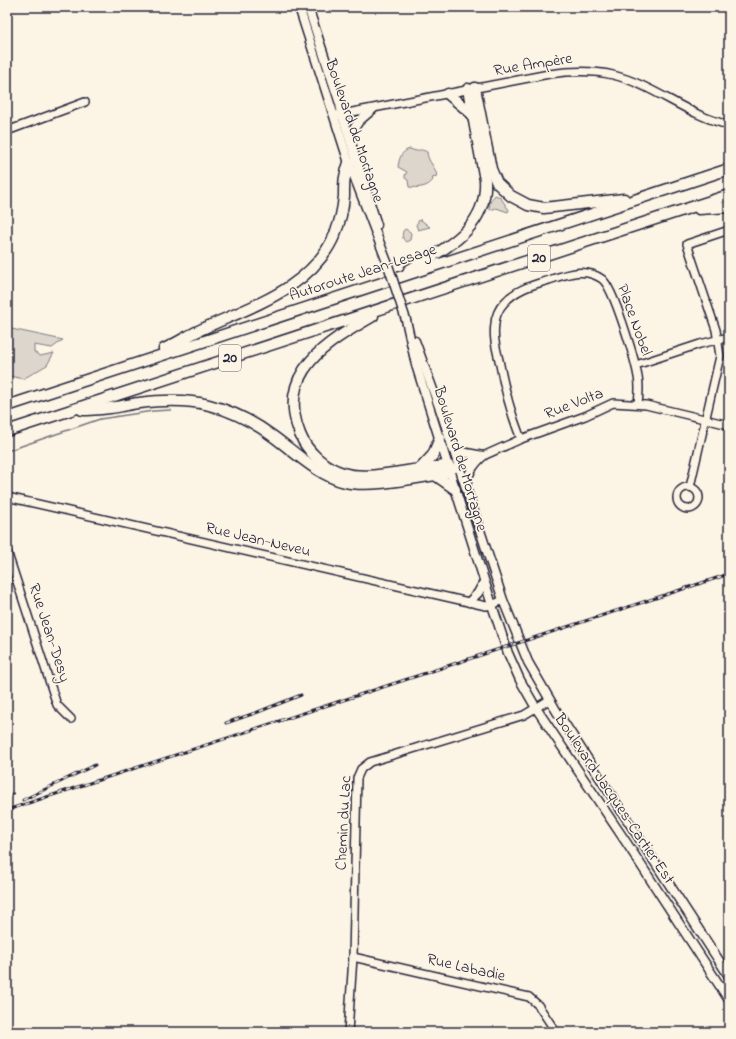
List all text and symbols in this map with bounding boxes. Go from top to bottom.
street label: Rue Ampère [492,47,575,83]
street label: Boulevard de Mortagne [318,55,390,207]
street label: Autoroute Jean-Lesage [286,238,440,308]
road number: 20 [528,245,550,271]
street label: Place Nobel [610,281,658,360]
road number: 20 [219,345,241,371]
street label: Rue Volta [541,382,607,426]
street label: Boulevard de Mortagne [426,383,494,535]
street label: Rue Jean-Neveu [203,516,313,564]
street label: Rue Jean-Desy [22,581,76,686]
street label: Boulevard Jacques-Cartier Est [547,708,681,890]
street label: Chemin du Lac [330,774,359,871]
street label: Rue Labadie [424,947,508,989]

